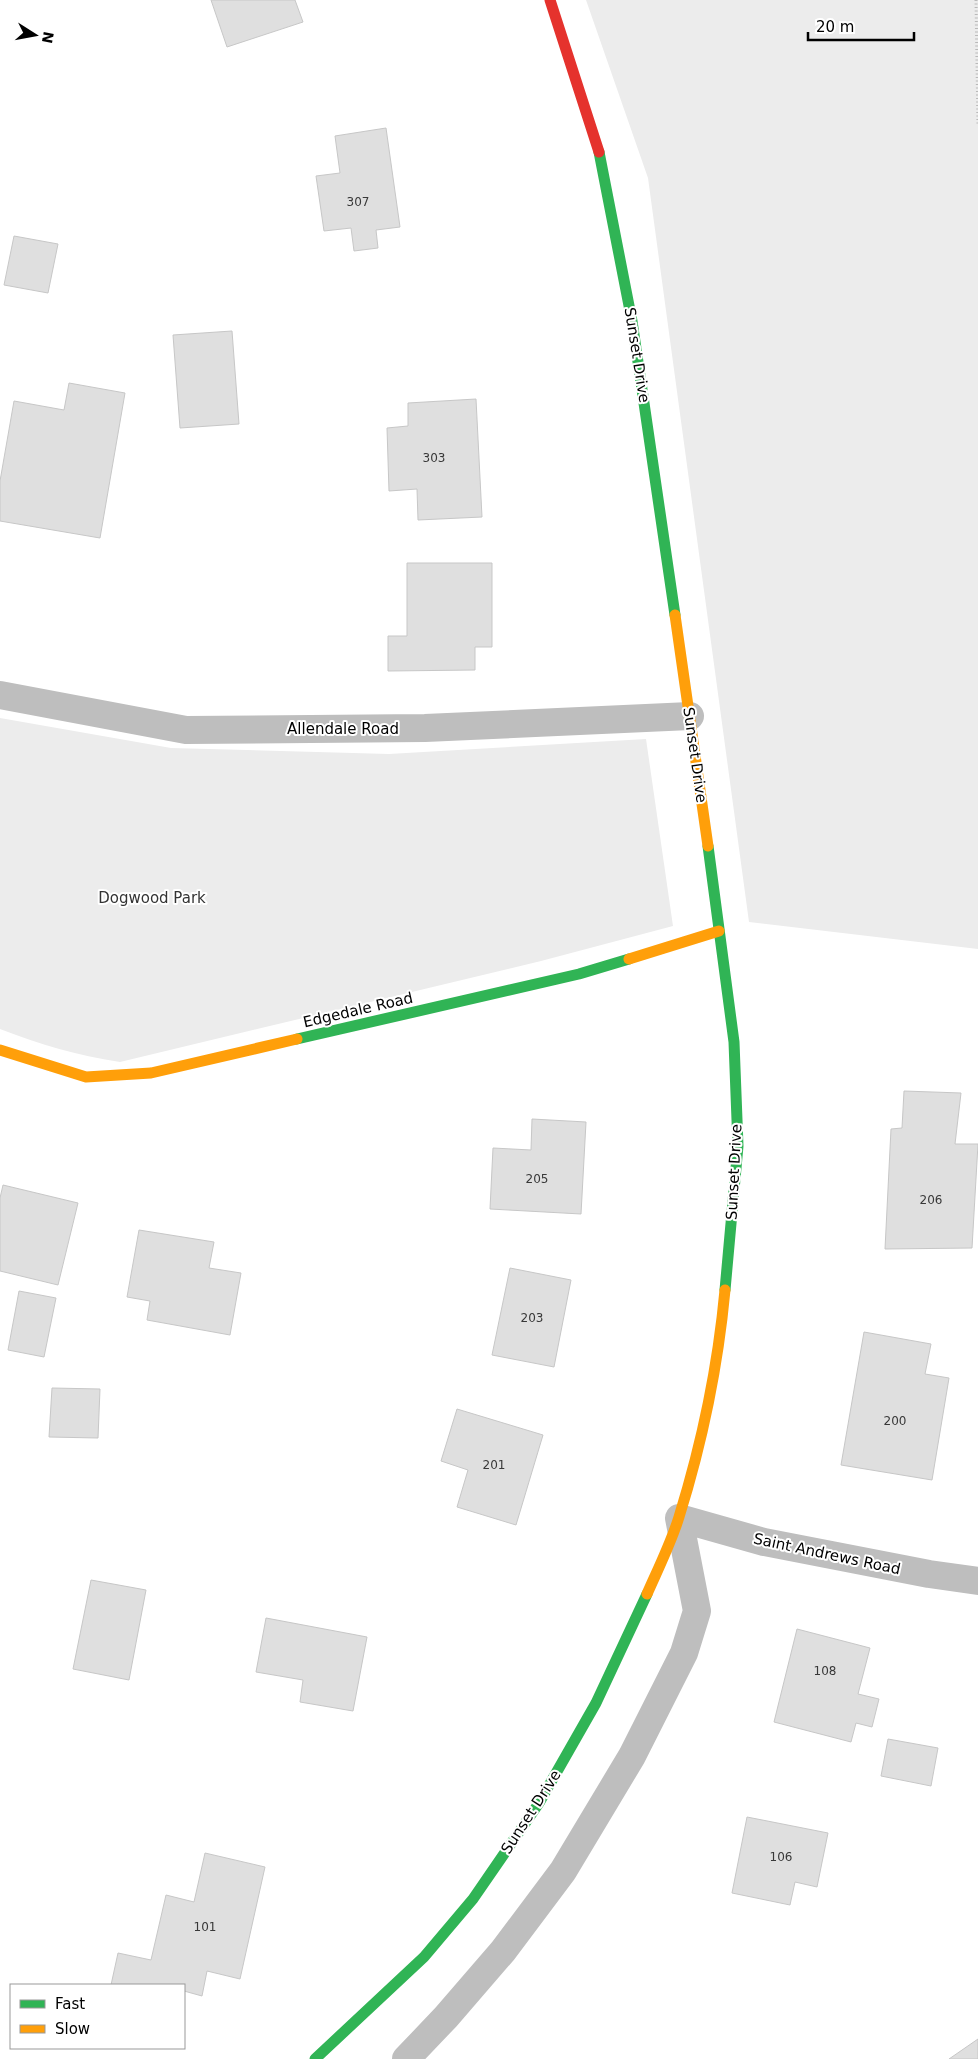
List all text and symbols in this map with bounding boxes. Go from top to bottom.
north arrow [10,10,60,60]
scale bar [808,10,914,42]
text: 20 m [816,18,854,36]
text: N [39,30,57,45]
house number: 307 [347,195,369,209]
street label: Sunset Drive [621,306,653,404]
house number: 303 [423,451,445,465]
street label: Sunset Drive [679,706,711,804]
street label: Allendale Road [287,720,399,738]
park label: Dogwood Park [98,889,206,907]
street label: Edgedale Road [301,989,415,1031]
street label: Sunset Drive [722,1123,746,1221]
house number: 205 [526,1172,548,1186]
house number: 206 [920,1193,942,1207]
house number: 203 [521,1311,543,1325]
house number: 200 [884,1414,906,1428]
house number: 201 [483,1458,505,1472]
street label: Saint Andrews Road [752,1530,902,1578]
house number: 108 [814,1664,836,1678]
street label: Sunset Drive [497,1767,565,1857]
house number: 106 [770,1850,792,1864]
house number: 101 [194,1920,216,1934]
legend [10,1984,185,2049]
text: Fast [55,1995,85,2013]
text: Slow [55,2020,90,2038]

